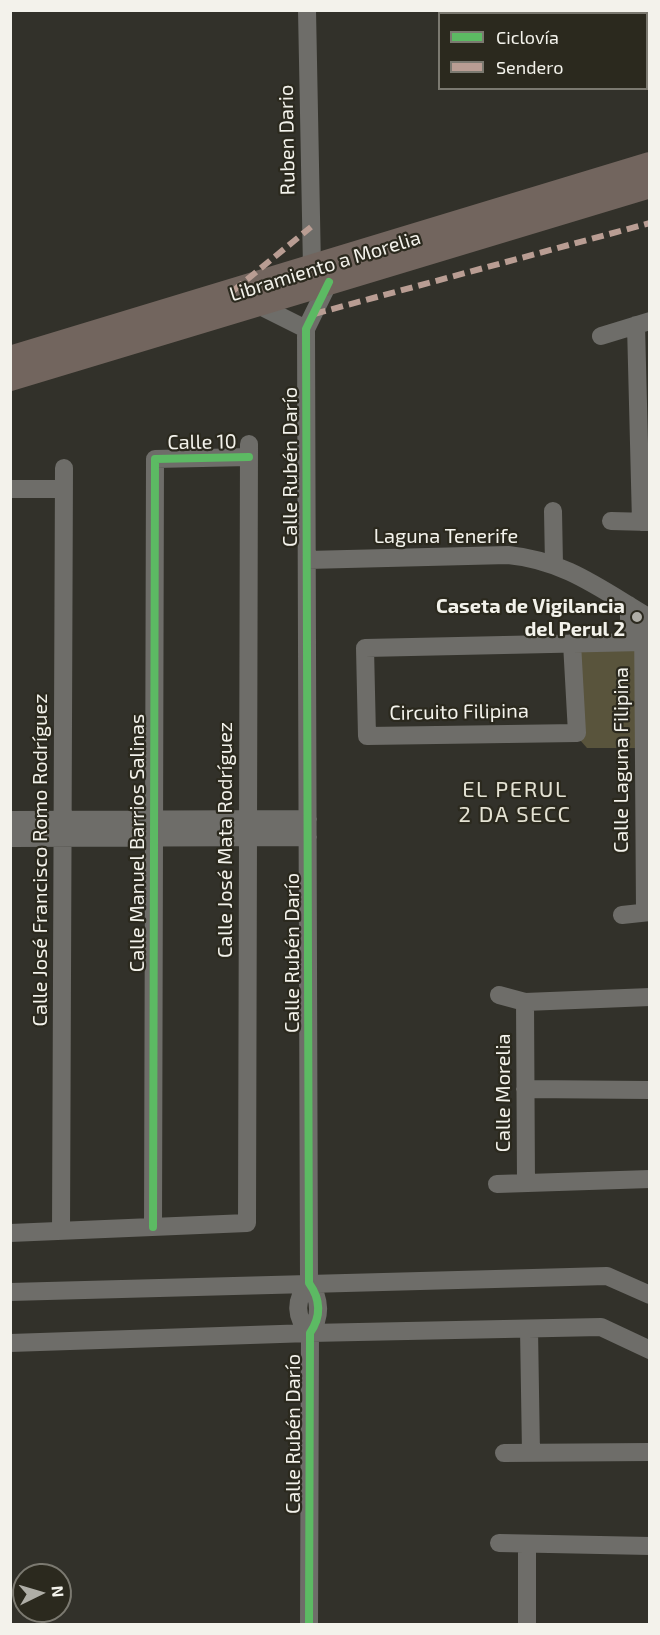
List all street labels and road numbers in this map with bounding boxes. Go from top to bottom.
street label: Ruben Dario [274,85,300,195]
street label: Libramiento a Morelia [227,225,423,307]
street label: Calle Rubén Darío [278,387,302,547]
street label: Calle 10 [167,429,237,455]
street label: Laguna Tenerife [374,524,518,548]
street label: Calle Laguna Filipina [609,667,633,853]
street label: Calle José Francisco Romo Rodríguez [28,694,52,1026]
street label: Circuito Filipina [389,699,529,725]
street label: Calle Manuel Barrios Salinas [125,714,149,972]
street label: Calle José Mata Rodríguez [213,722,237,958]
street label: Calle Rubén Darío [280,873,304,1033]
street label: Calle Morelia [491,1034,515,1152]
street label: Calle Rubén Darío [281,1354,305,1514]

